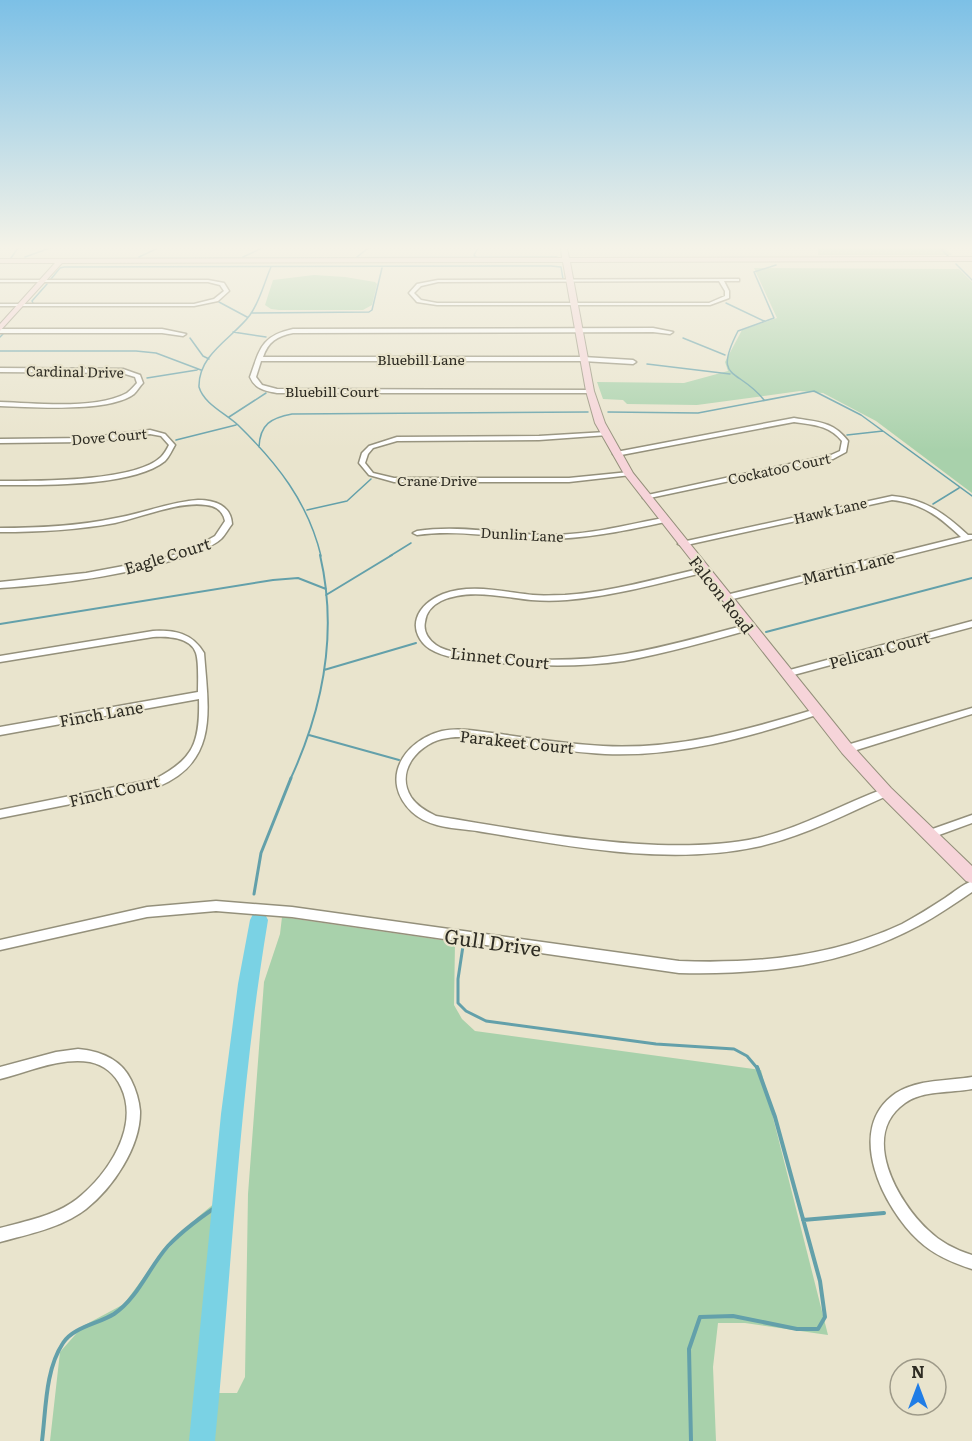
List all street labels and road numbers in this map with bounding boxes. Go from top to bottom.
street label: Bluebill Lane [377,349,465,369]
street label: Cardinal Drive [26,360,124,382]
street label: Bluebill Court [285,381,379,401]
street label: Dove Court [70,423,148,449]
street label: Cockatoo Court [726,447,832,489]
street label: Crane Drive [397,470,477,490]
street label: Hawk Lane [791,492,869,528]
street label: Dunlin Lane [480,522,564,546]
street label: Eagle Court [121,530,214,579]
street label: Martin Lane [799,544,897,590]
street label: Falcon Road [684,550,760,638]
street label: Pelican Court [826,624,933,674]
street label: Linnet Court [450,640,551,674]
street label: Finch Lane [57,694,145,732]
street label: Parakeet Court [459,723,576,759]
street label: Finch Court [67,768,162,812]
street label: Gull Drive [443,919,543,963]

